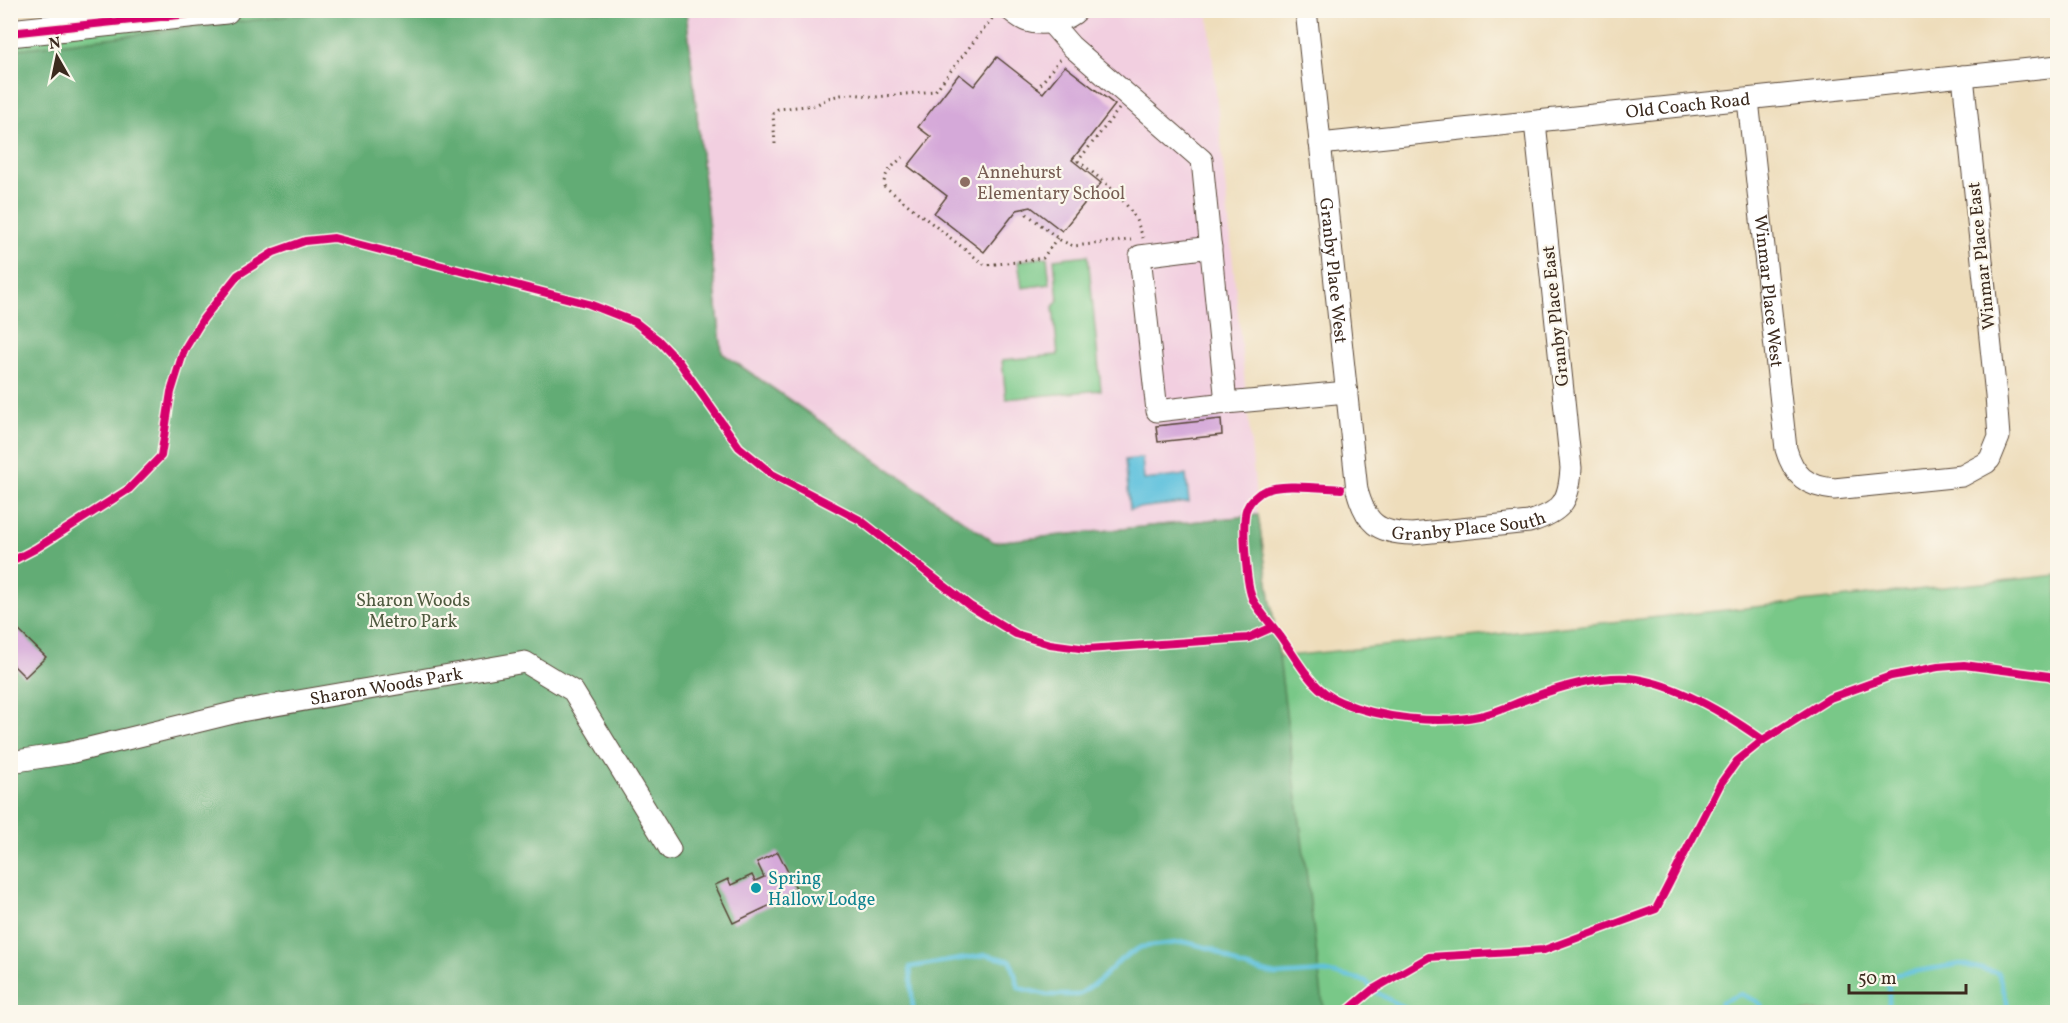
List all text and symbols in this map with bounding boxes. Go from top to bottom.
north arrow [27,27,87,87]
text: N [48,32,63,56]
street label: Old Coach Road [1625,88,1752,126]
place label: Annehurst Elementary School [977,161,1125,207]
marker: Annehurst Elementary School [958,175,972,189]
street label: Winmar Place East [1962,181,2003,331]
street label: Granby Place West [1312,196,1352,345]
street label: Winmar Place West [1747,213,1788,369]
street label: Granby Place East [1537,244,1576,388]
street label: Granby Place South [1390,506,1550,548]
park label: Sharon Woods Metro Park [356,589,470,635]
street label: Sharon Woods Park [308,662,465,713]
place label: Spring Hallow Lodge [768,867,875,913]
marker: Spring Hallow Lodge [749,881,763,895]
scale bar [1849,957,1966,995]
text: 50 m [1858,967,1897,992]

